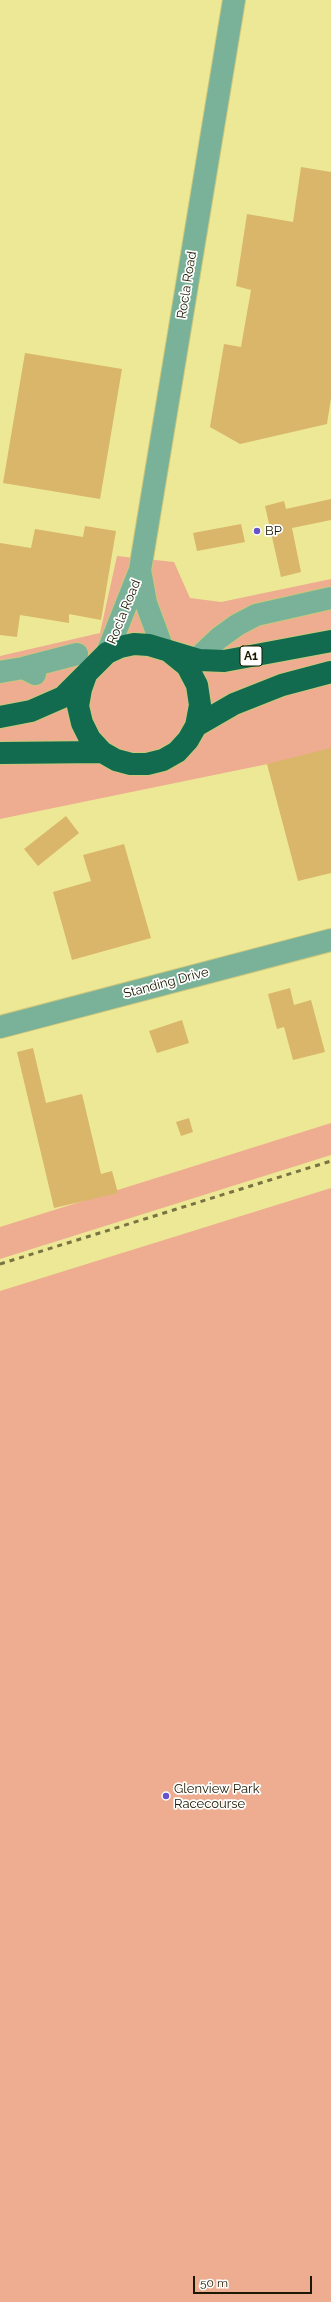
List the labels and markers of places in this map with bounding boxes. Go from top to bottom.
place label: BP [265,523,282,539]
marker: BP [252,526,262,536]
place label: Glenview Park Racecourse [174,1781,260,1812]
marker: Glenview Park Racecourse [161,1791,171,1801]

